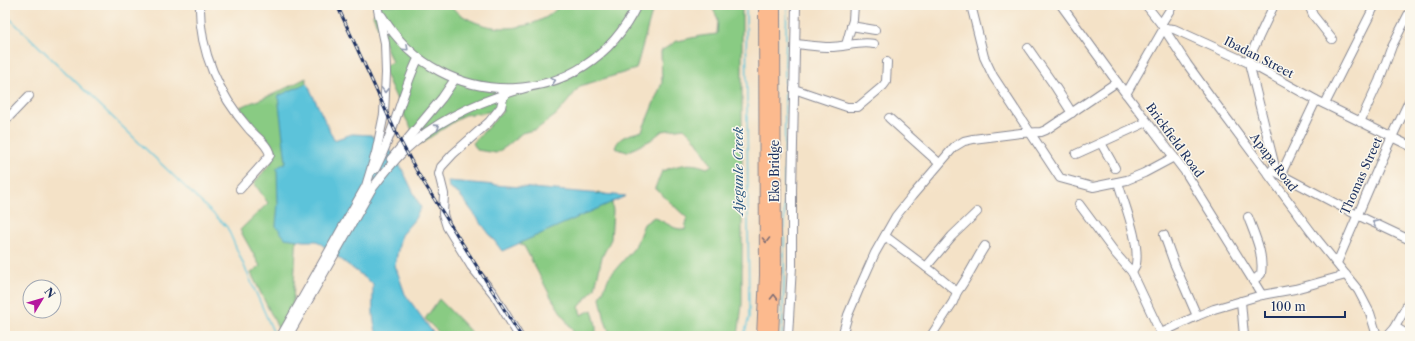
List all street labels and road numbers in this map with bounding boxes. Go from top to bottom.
street label: Ibadan Street [1222,33,1297,81]
street label: Brickfield Road [1143,100,1207,181]
street label: Apapa Road [1247,129,1301,195]
street label: Thomas Street [1337,134,1385,217]
street label: Eko Bridge [767,139,782,202]

